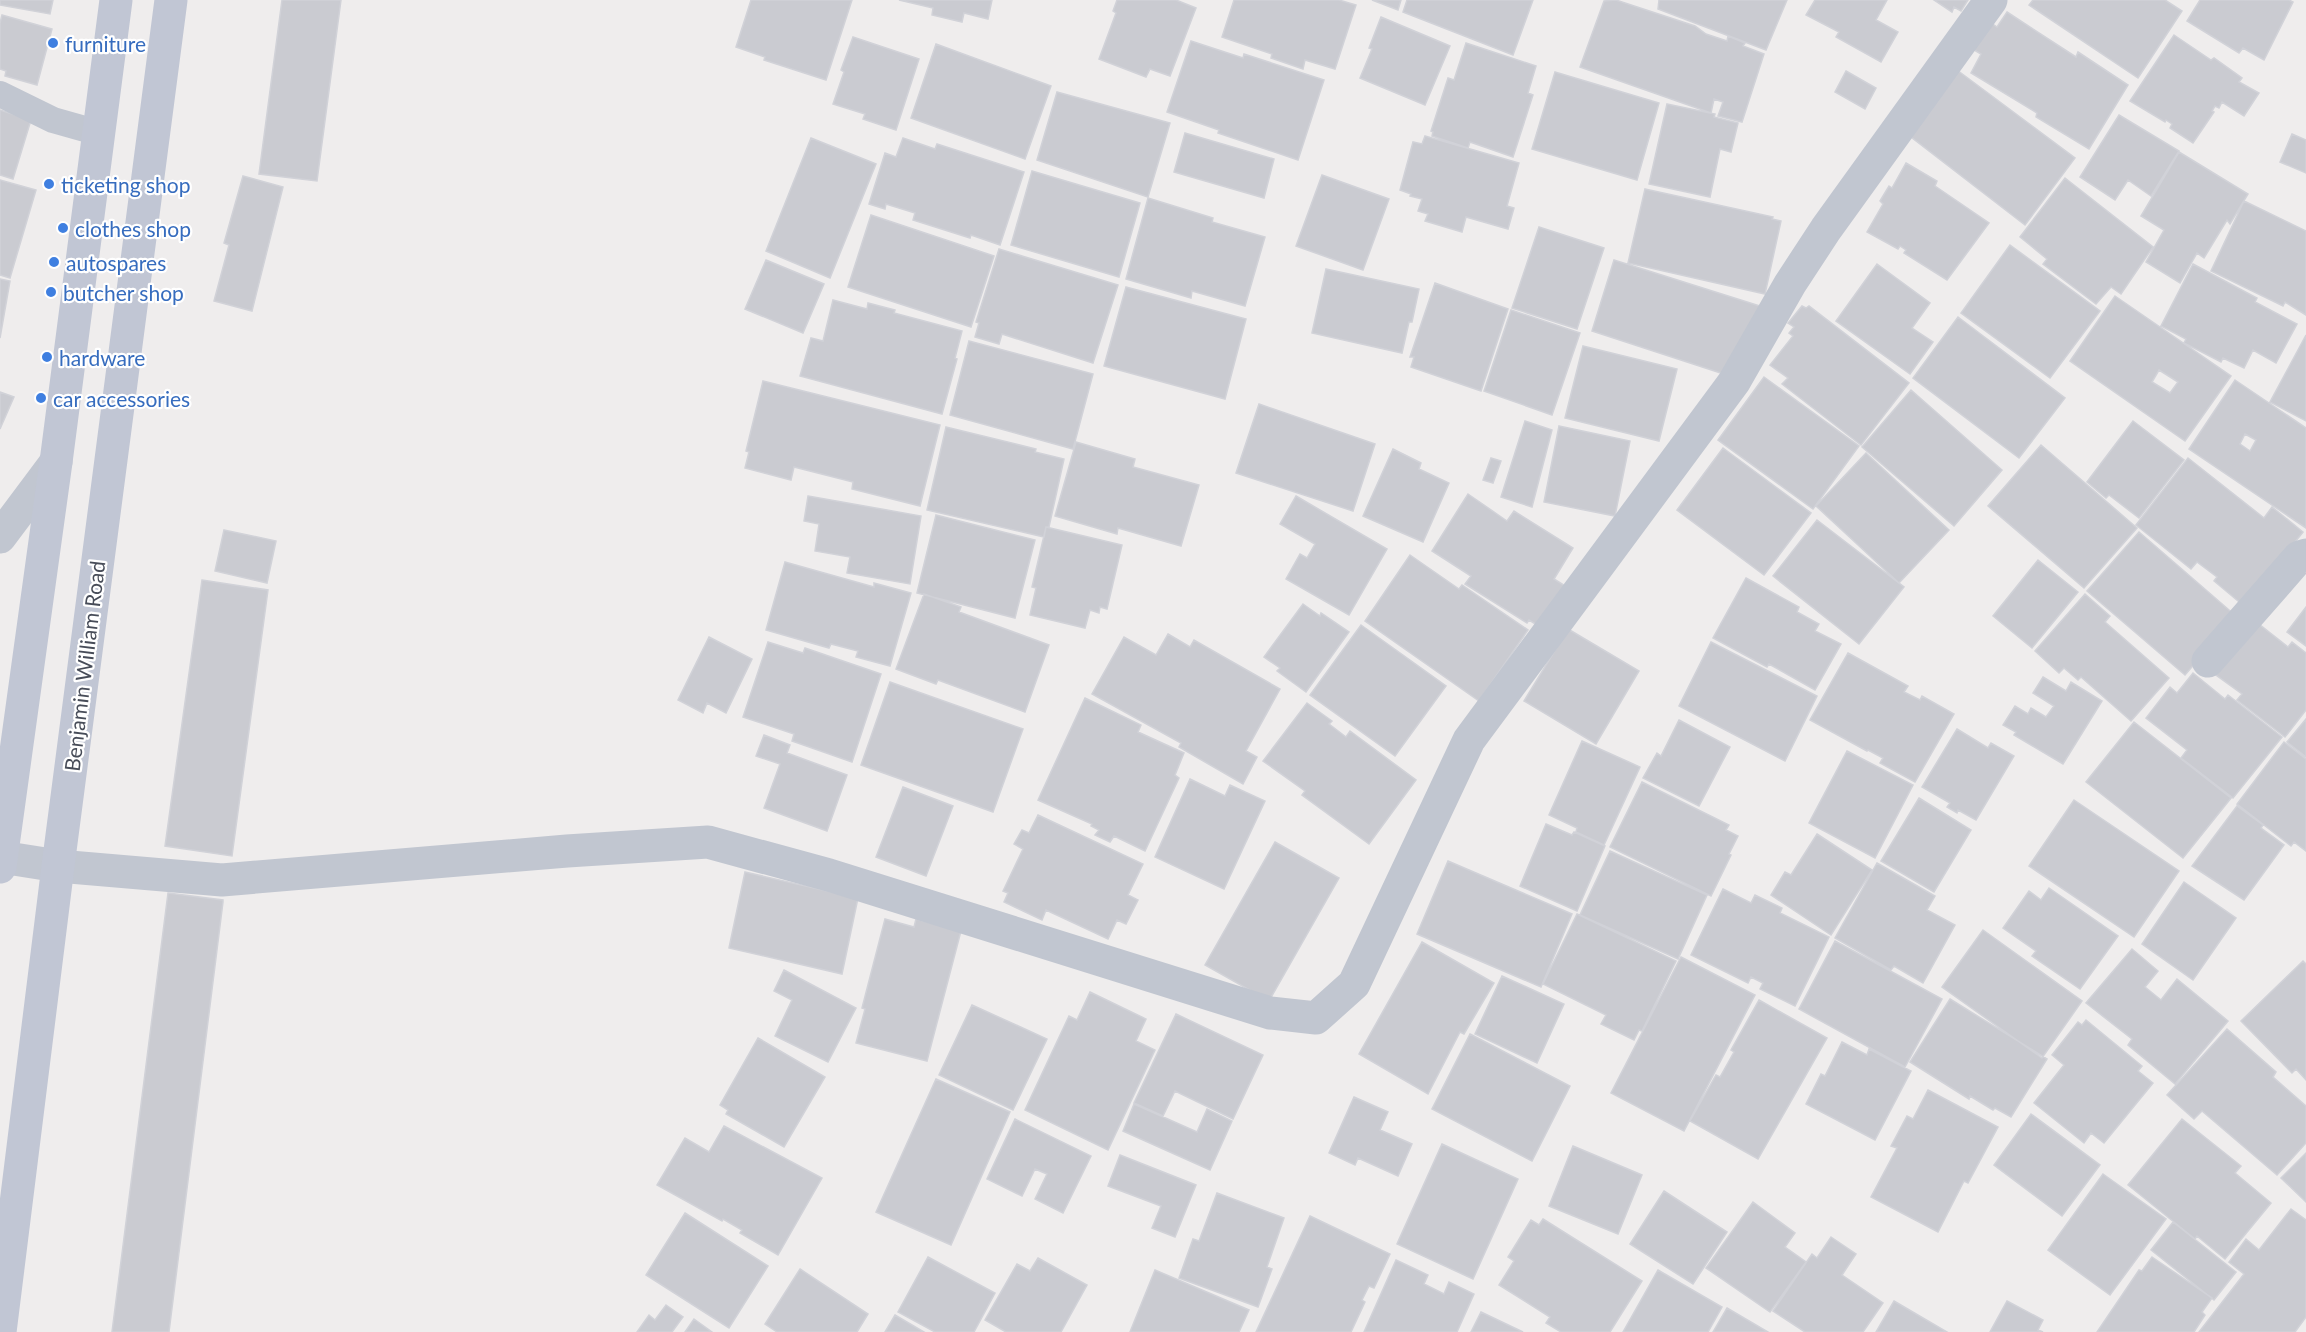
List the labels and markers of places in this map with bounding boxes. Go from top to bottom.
place label: furniture [65,31,146,56]
marker: furniture [46,36,60,50]
place label: ticketing shop [61,172,191,197]
marker: ticketing shop [42,177,56,191]
place label: clothes shop [75,216,191,241]
marker: clothes shop [56,221,70,235]
place label: autospares [66,250,166,275]
marker: autospares [47,255,61,269]
place label: butcher shop [63,280,184,305]
marker: butcher shop [44,285,58,299]
place label: hardware [59,345,145,370]
marker: hardware [40,350,54,364]
place label: car accessories [53,386,190,411]
marker: car accessories [34,391,48,405]

